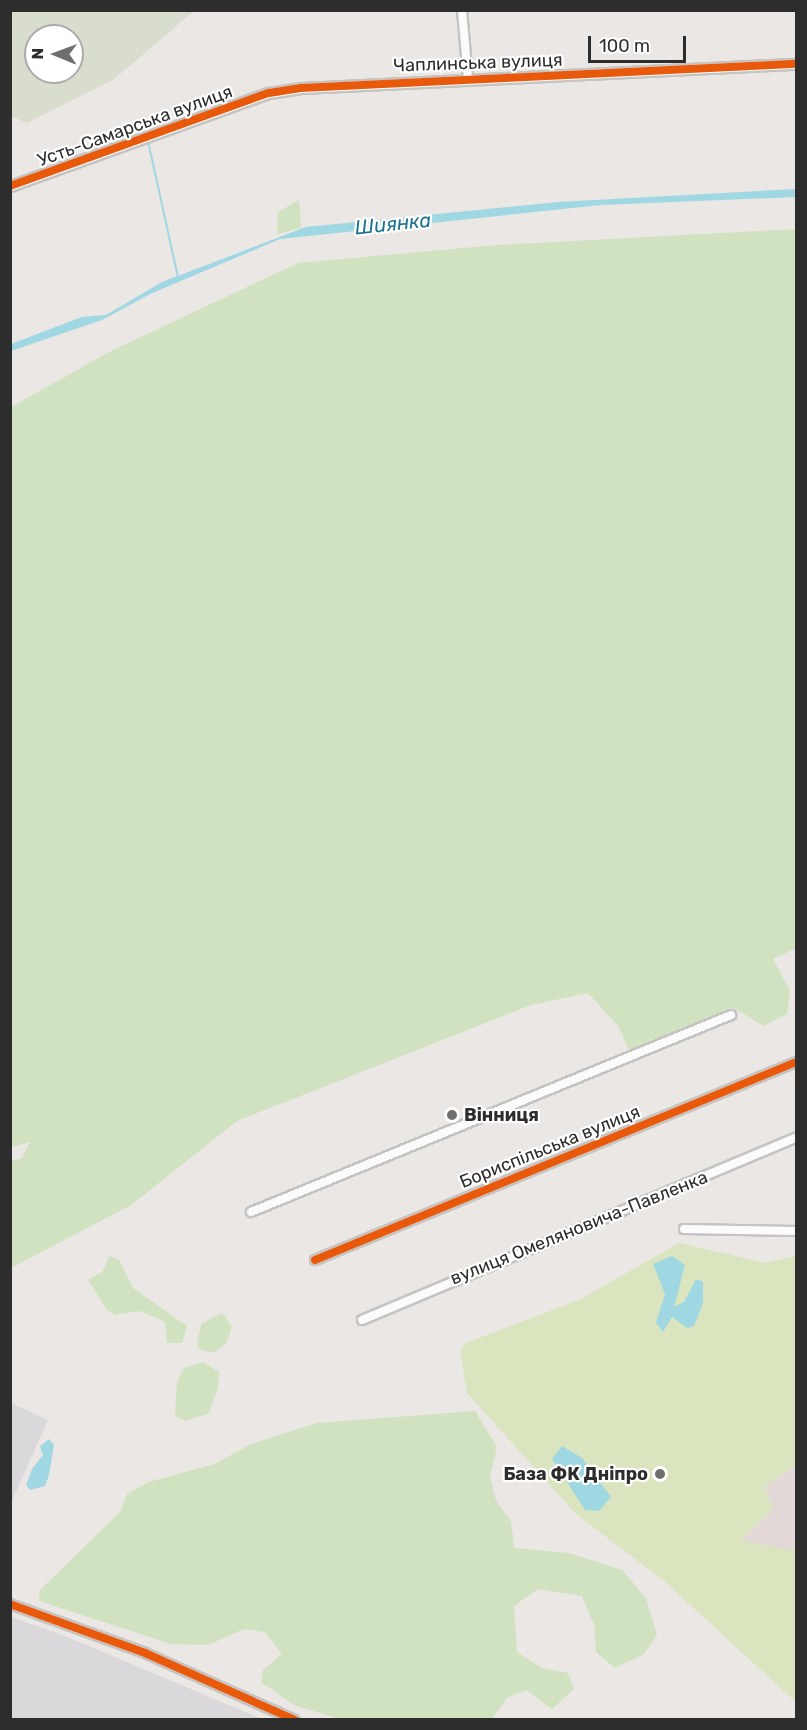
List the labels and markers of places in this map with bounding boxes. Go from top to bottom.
place label: Вінниця [464,1104,539,1126]
marker: Вінниця [445,1108,459,1122]
place label: База ФК Дніпро [503,1463,648,1485]
marker: База ФК Дніпро [653,1467,667,1481]

